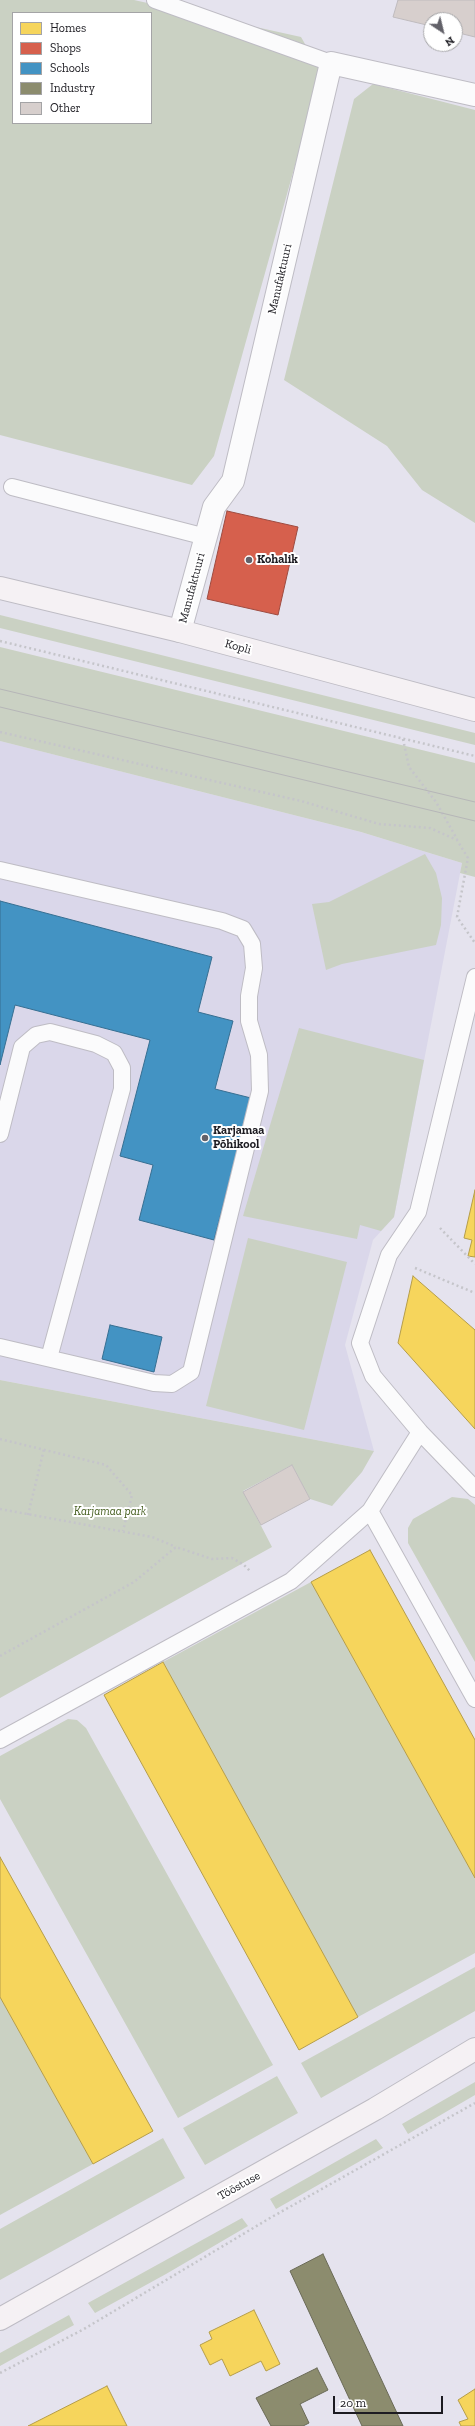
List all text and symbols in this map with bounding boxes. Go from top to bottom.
legend [12,12,152,124]
north arrow [423,12,463,52]
text: Homes [50,21,86,35]
text: N [442,34,457,49]
text: Shops [50,41,81,55]
text: Schools [50,61,89,75]
text: Industry [50,81,95,95]
text: Other [50,101,81,115]
street label: Manufaktuuri [265,242,295,316]
street label: Manufaktuuri [176,551,208,625]
place label: Kohalik [257,553,298,567]
marker: Kohalik [244,555,254,565]
street label: Kopli [223,637,253,657]
place label: Karjamaa Põhikool [213,1124,264,1152]
marker: Karjamaa Põhikool [200,1133,210,1143]
park label: Karjamaa park [74,1505,146,1519]
street label: Tööstuse [215,2168,263,2204]
scale bar [335,2388,445,2414]
text: 20 m [340,2396,366,2410]

